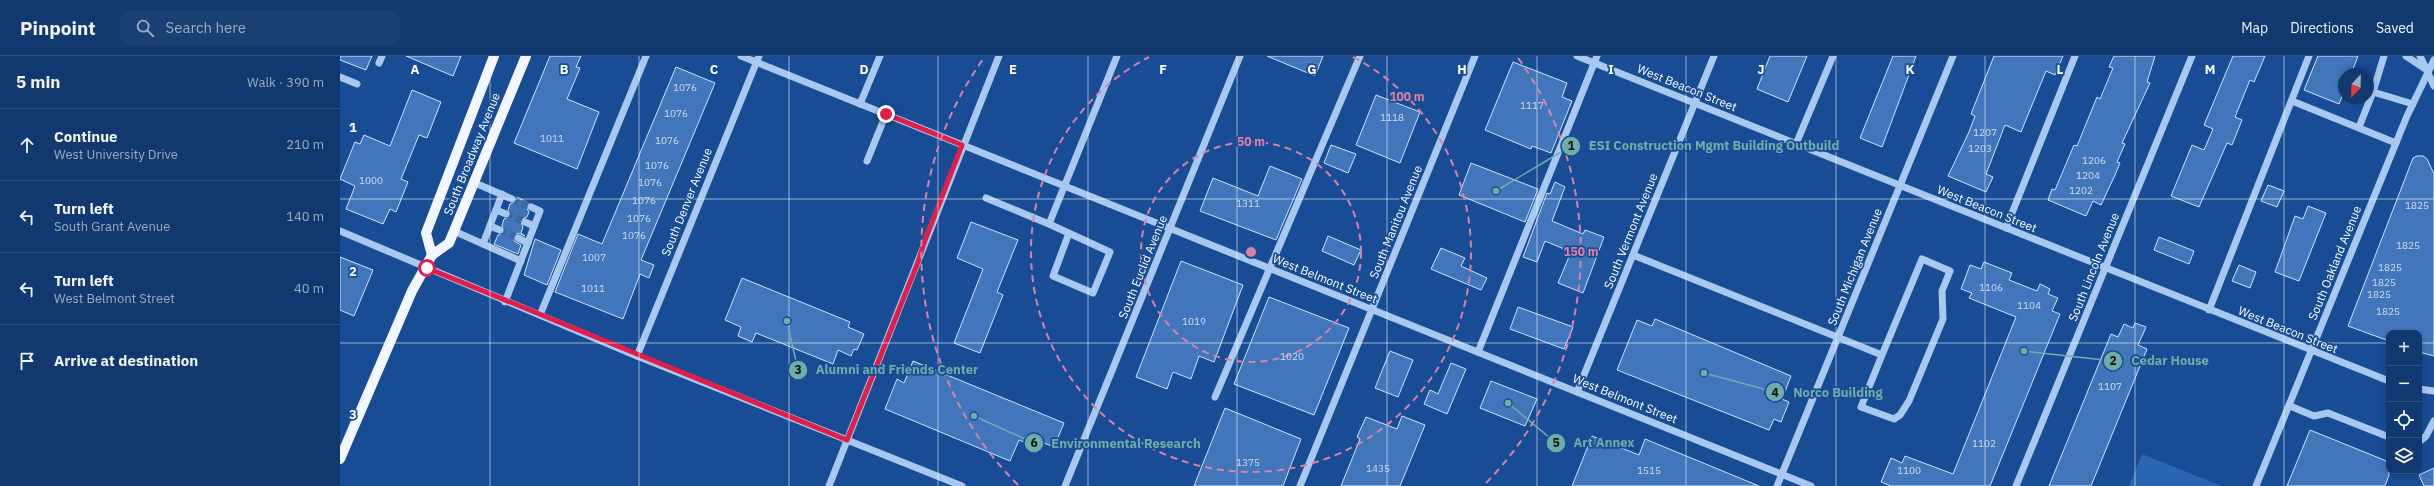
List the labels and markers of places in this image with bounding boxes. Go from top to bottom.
callout: ESI Construction Mgmt Building Outbuild [1561,133,1848,158]
centre of rings [1244,245,1258,259]
callout: Cedar House [2103,348,2217,373]
callout: Alumni and Friends Center [788,357,986,382]
callout: Norco Building [1765,380,1890,405]
callout: Environmental Research [1024,430,1209,455]
callout: Art Annex [1546,430,1643,455]

